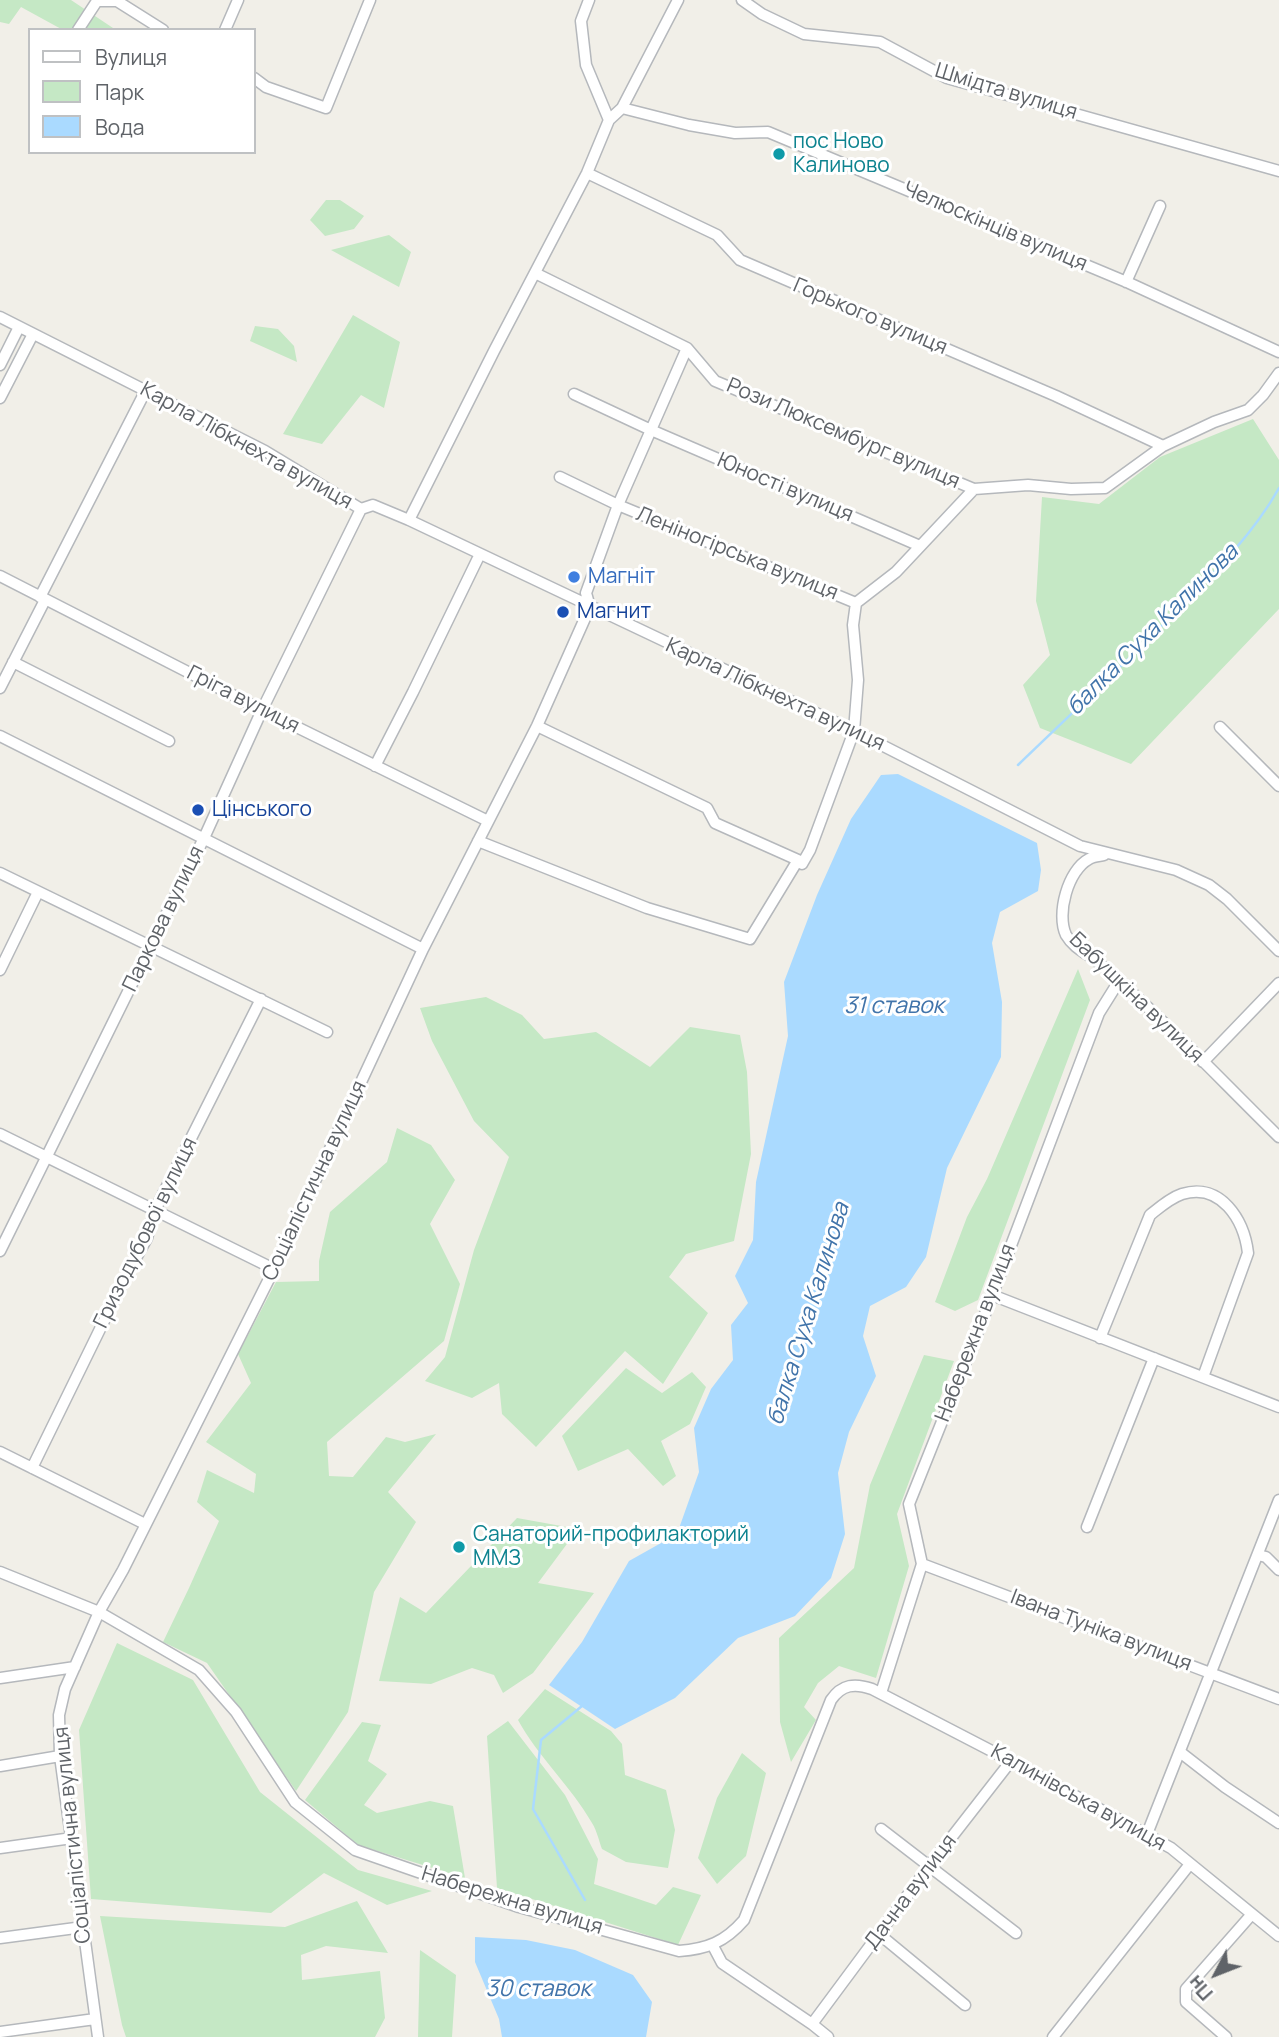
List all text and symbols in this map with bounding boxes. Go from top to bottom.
legend [28,28,256,154]
text: Вулиця [95,43,167,71]
street label: Шмідта вулиця [932,58,1080,126]
text: Парк [95,78,144,106]
text: Вода [95,113,145,141]
place label: пос Ново Калиново [793,129,890,179]
marker: пос Ново Калиново [771,146,787,162]
street label: Челюскінців вулиця [899,177,1091,277]
street label: Горького вулиця [789,273,951,361]
street label: Рози Люксембург вулиця [723,373,963,495]
street label: Карла Лібкнехта вулиця [136,377,356,515]
street label: Юності вулиця [713,448,857,528]
street label: Леніногірська вулиця [632,502,842,606]
water label: балка Суха Калинова [1062,539,1244,721]
place label: Магніт [588,564,655,590]
marker: Магніт [566,569,582,585]
place label: Магнит [577,599,651,625]
marker: Магнит [555,604,571,620]
street label: Карла Лібкнехта вулиця [662,633,888,757]
street label: Гріга вулиця [182,661,304,739]
place label: Цінського [212,797,312,823]
marker: Цінського [190,802,206,818]
street label: Паркова вулиця [118,842,210,996]
street label: Бабушкіна вулиця [1063,927,1209,1069]
water label: 31 ставок [844,993,944,1021]
street label: Соціалістична вулиця [257,1077,373,1285]
street label: Гризодубової вулиця [89,1134,203,1332]
water label: балка Суха Калинова [762,1200,856,1428]
street label: Набережна вулиця [930,1241,1022,1425]
place label: Санаторий-профилакторий ММЗ [473,1522,749,1572]
marker: Санаторий-профилакторий ММЗ [451,1539,467,1555]
street label: Івана Туніка вулиця [1007,1585,1195,1677]
street label: Соціалістична вулиця [49,1725,97,1945]
street label: Калинівська вулиця [986,1739,1170,1857]
street label: Дачна вулиця [860,1830,962,1954]
street label: Набережна вулиця [418,1861,606,1941]
north arrow [1181,1939,1251,2009]
text: Пн [1182,1970,1219,2006]
water label: 30 ставок [485,1976,591,2004]

